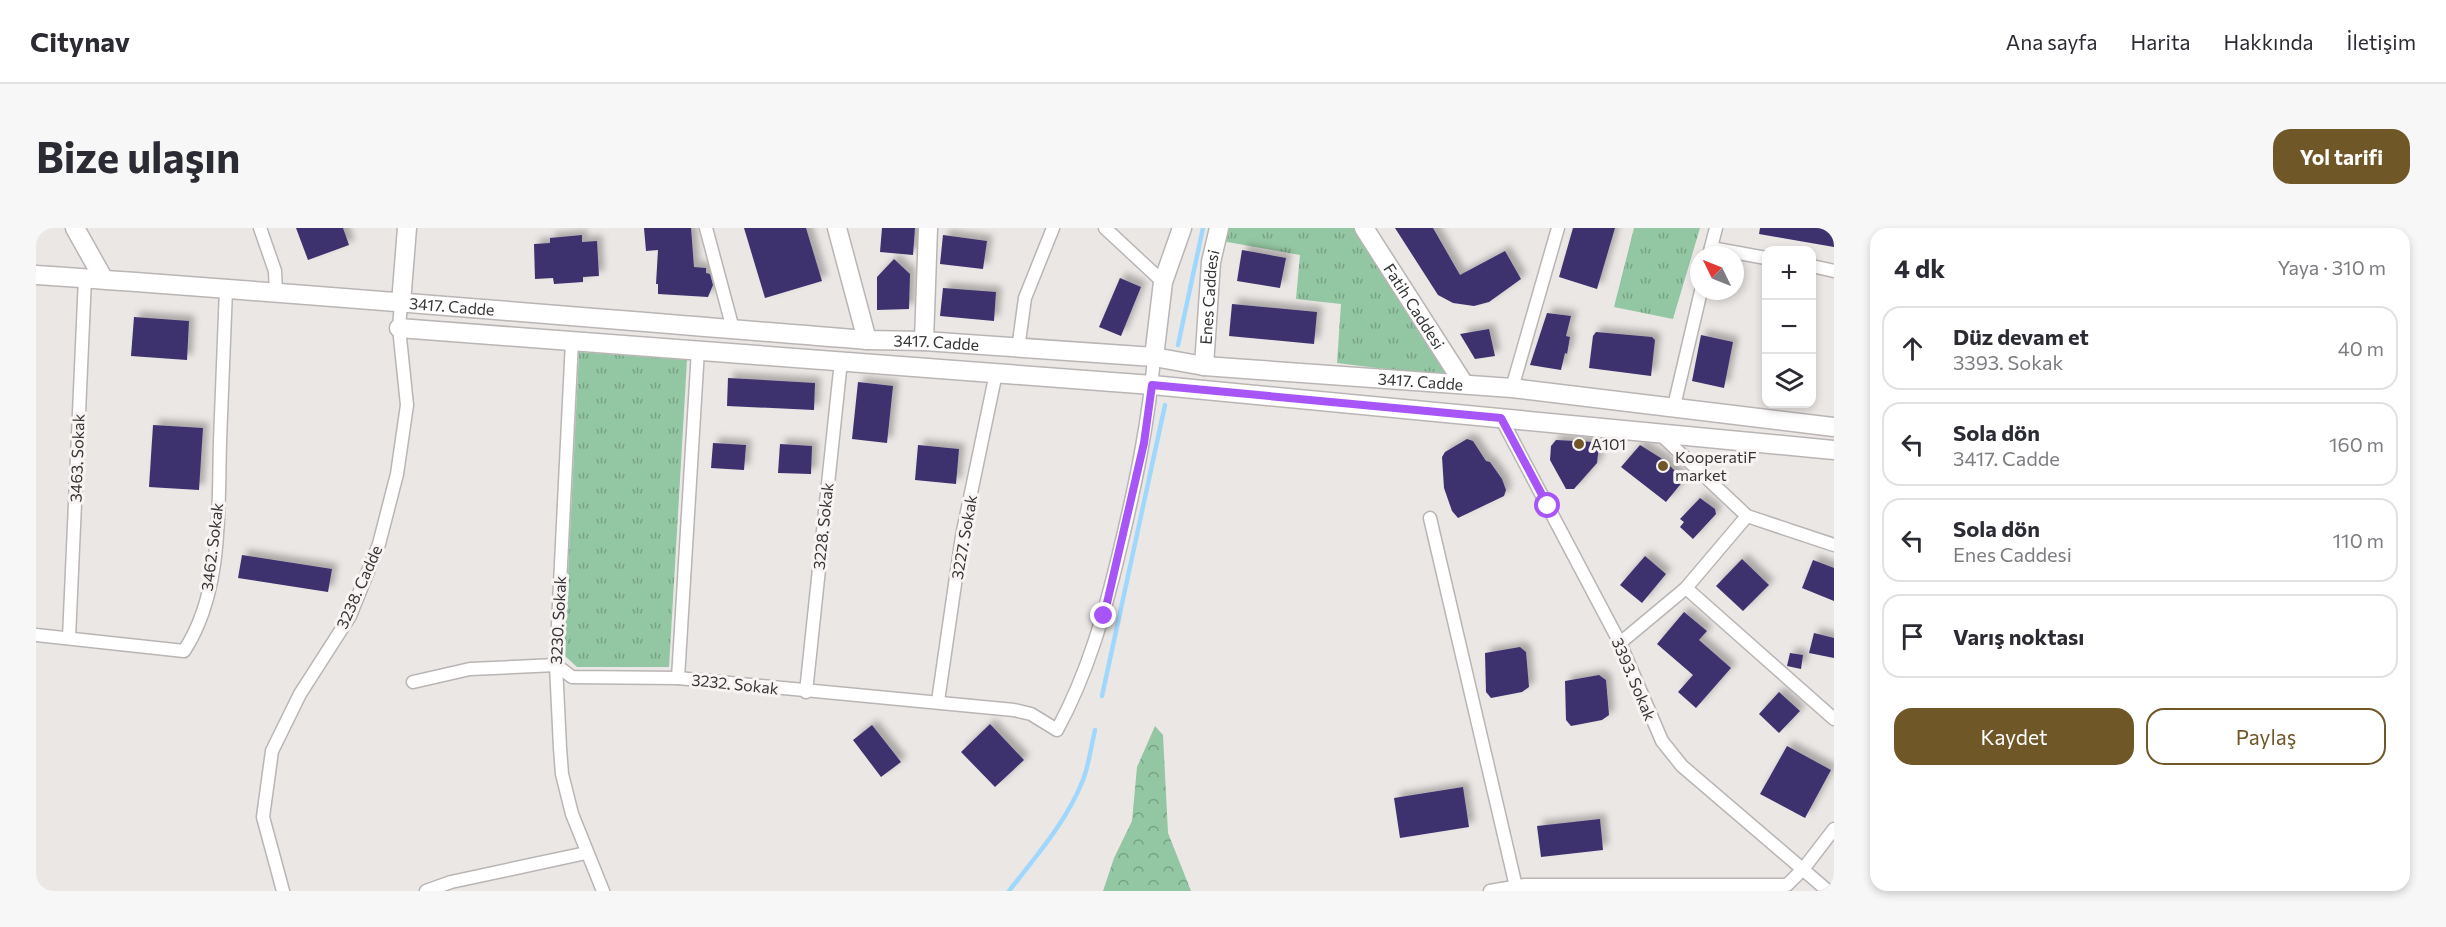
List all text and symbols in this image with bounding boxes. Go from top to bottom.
text: Citynav [30,24,130,58]
text: Ana sayfa [2006,29,2097,54]
text: Harita [2130,29,2191,54]
text: Hakkında [2224,29,2314,54]
text: İletişim [2347,29,2416,54]
button: Yol tarifi [2273,129,2410,184]
text: Bize ulaşın [36,130,240,182]
north arrow [1690,246,1744,300]
map controls [1762,246,1816,408]
button: + [1762,246,1816,300]
street label: Enes Caddesi [1195,248,1223,345]
text: 4 dk [1894,252,1945,283]
text: Yaya · 310 m [2277,255,2386,279]
street label: Fatih Caddesi [1380,260,1449,352]
street label: 3417. Cadde [408,293,495,319]
button: − [1762,300,1816,354]
text: Düz devam et [1953,323,2089,350]
street label: 3417. Cadde [893,330,980,354]
icon: ahead [1896,332,1929,365]
text: 40 m [2338,336,2384,360]
text: 3393. Sokak [1953,350,2063,374]
button: layers [1762,354,1816,408]
street label: 3417. Cadde [1377,368,1464,393]
street label: 3463. Sokak [65,413,88,503]
text: Sola dön [1953,419,2040,446]
icon: left [1896,428,1929,461]
text: 160 m [2329,432,2384,456]
place label: A101 [1591,434,1626,453]
marker: A101 [1572,437,1586,451]
text: 3417. Cadde [1953,446,2060,470]
place label: KooperatiF market [1675,447,1757,484]
marker: KooperatiF market [1656,459,1670,473]
street label: 3228. Sokak [808,481,837,571]
route start [1534,492,1560,518]
street label: 3227. Sokak [947,493,980,581]
street label: 3462. Sokak [197,501,226,592]
text: Sola dön [1953,515,2040,542]
icon: left [1896,524,1929,557]
text: 110 m [2333,528,2384,552]
street label: 3238. Cadde [332,542,385,632]
text: Enes Caddesi [1953,542,2072,566]
street label: 3230. Sokak [546,575,569,665]
route end [1090,602,1116,628]
icon: arrive [1896,620,1929,653]
text: Varış noktası [1953,623,2084,650]
street label: 3393. Sokak [1608,634,1661,723]
street label: 3232. Sokak [691,669,780,698]
button: Kaydet [1894,708,2134,765]
button: Paylaş [2146,708,2386,765]

